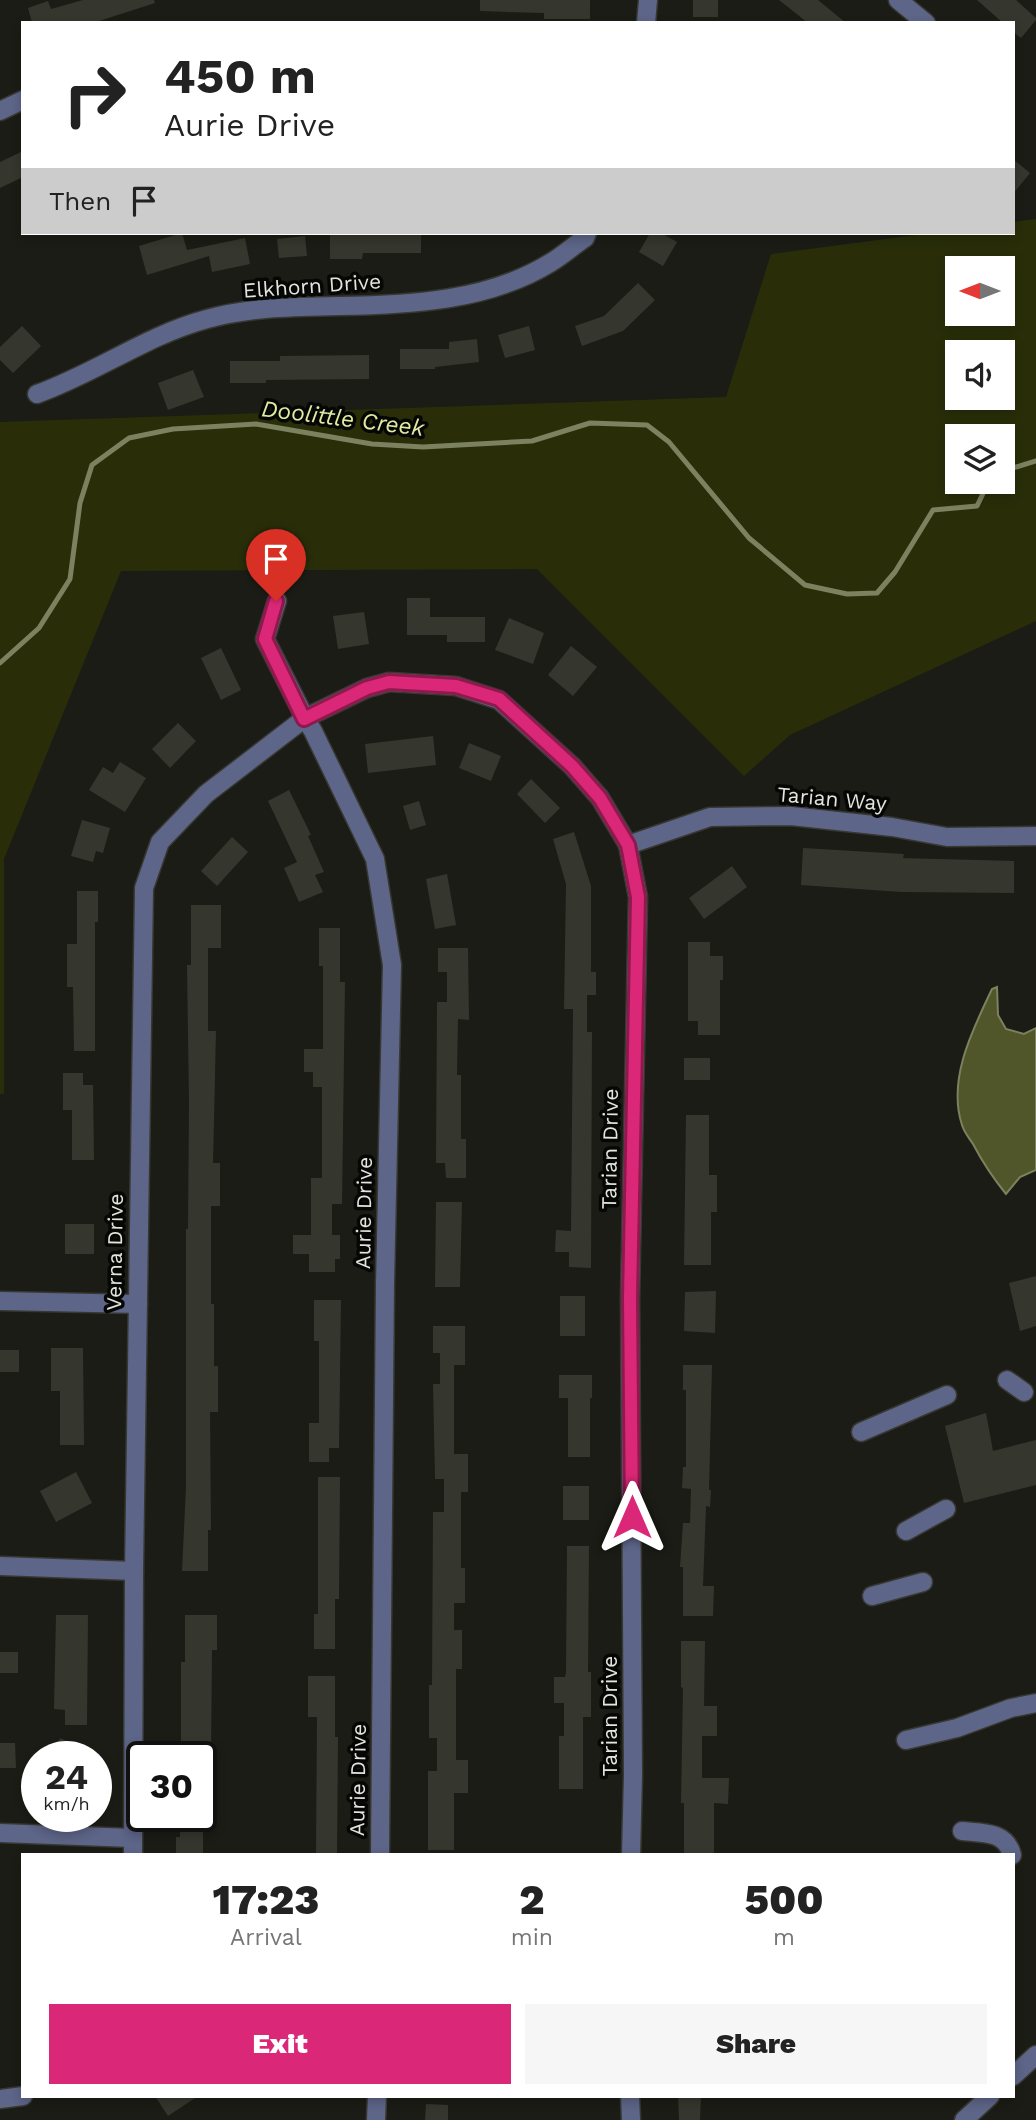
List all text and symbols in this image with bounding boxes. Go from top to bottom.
text: 450 m [164,47,316,105]
icon: right [49,49,140,140]
text: Aurie Drive [164,106,335,144]
icon: arrive [125,182,163,220]
text: Then [49,186,111,216]
north arrow [945,256,1015,326]
map controls [945,256,1015,494]
street label: Elkhorn Drive [242,268,382,303]
button: sound [945,340,1015,410]
water label: Doolittle Creek [260,395,427,442]
button: layers [945,424,1015,494]
pin [246,529,306,601]
icon: arrive [257,540,295,578]
street label: Tarian Way [776,781,888,816]
street label: Tarian Drive [596,1088,623,1210]
street label: Aurie Drive [350,1157,377,1269]
street label: Verna Drive [101,1193,128,1311]
position arrow [595,1480,669,1554]
street label: Tarian Drive [597,1656,622,1776]
street label: Aurie Drive [344,1724,371,1836]
speed limit sign: 30 [126,1741,217,1832]
text: 24 [45,1756,88,1798]
text: km/h [43,1793,90,1814]
text: 17:23 [212,1875,319,1924]
text: 2 [519,1875,545,1924]
text: 500 [744,1875,824,1924]
text: Arrival [230,1924,302,1951]
text: min [511,1924,553,1951]
text: m [773,1924,795,1951]
button: Exit [49,2004,511,2084]
button: Share [525,2004,987,2084]

